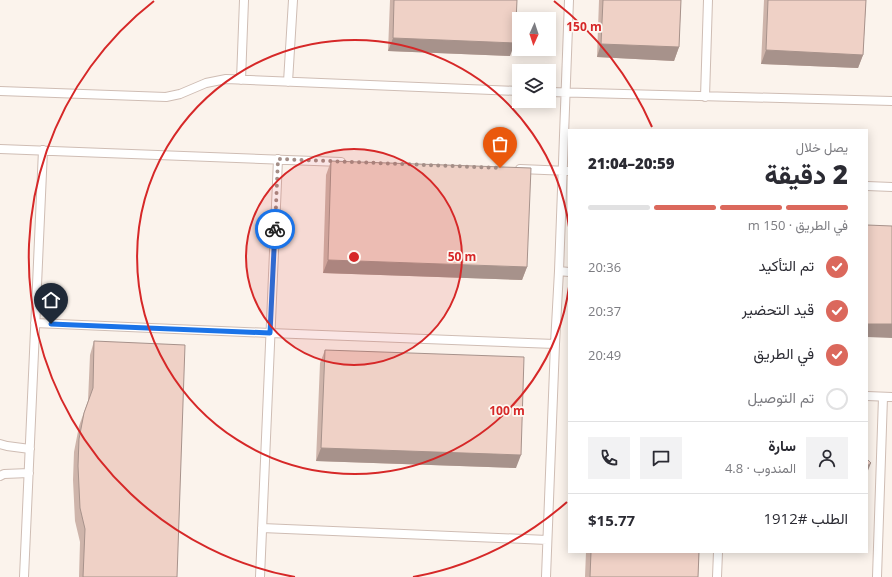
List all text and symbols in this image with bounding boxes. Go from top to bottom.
north arrow [512,12,556,56]
map controls [512,12,556,108]
text: 150 m [566,18,602,35]
button: layers [512,64,556,108]
pin [483,127,517,168]
icon: bag [489,133,511,155]
text: يصل خلال [796,138,848,156]
text: 20:59–21:04 [588,153,675,173]
text: 2 دقيقة [764,156,848,192]
courier [255,209,295,249]
text: في الطريق · 150 m [748,216,848,234]
icon: bike [264,218,286,240]
text: 50 m [448,248,476,265]
centre of rings [347,250,361,264]
text: تم التأكيد [758,255,814,275]
icon: check [826,256,848,278]
text: 20:36 [588,258,621,276]
pin [34,283,68,324]
icon: home [40,289,62,311]
text: قيد التحضير [742,299,814,319]
icon: check [826,300,848,322]
text: 20:37 [588,302,621,320]
text: في الطريق [754,343,814,363]
icon: check [826,344,848,366]
text: 20:49 [588,346,621,364]
text: تم التوصيل [748,387,814,407]
text: 100 m [489,402,525,419]
text: سارة [768,435,796,455]
button: phone [588,437,630,479]
button: chat [640,437,682,479]
button: person [806,437,848,479]
text: المندوب · 4.8 [725,459,796,477]
text: الطلب #1912 [763,508,848,528]
text: $15.77 [588,510,635,530]

